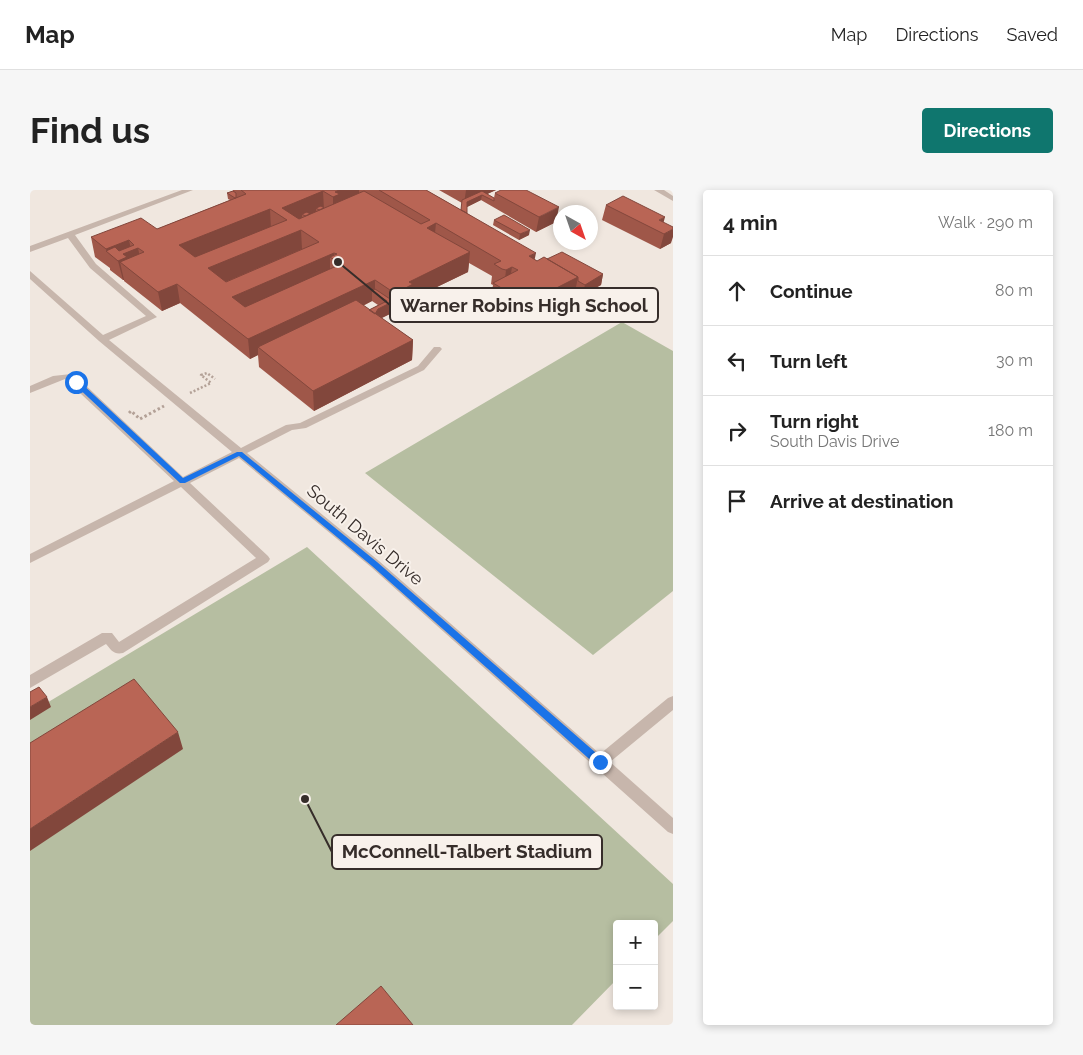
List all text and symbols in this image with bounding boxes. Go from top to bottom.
text: Map [25,20,75,49]
text: Map [831,24,867,45]
text: Directions [895,24,979,45]
text: Saved [1007,24,1058,45]
button: Directions [922,108,1053,153]
text: Find us [30,110,150,151]
north arrow [553,205,598,250]
text: 4 min [723,210,778,235]
text: Walk · 290 m [938,213,1033,232]
icon: ahead [723,277,751,305]
text: Continue [770,280,853,302]
text: 80 m [995,281,1033,300]
callout: Warner Robins High School [390,288,658,322]
text: Warner Robins High School [400,294,649,316]
icon: left [723,347,751,375]
text: Turn left [770,350,847,372]
text: 30 m [996,351,1033,370]
route start [65,371,88,394]
text: Turn right [770,410,859,432]
icon: right [723,417,751,445]
text: 180 m [988,421,1033,440]
text: South Davis Drive [770,432,899,451]
street label: South Davis Drive [303,480,428,590]
icon: arrive [723,487,751,515]
text: Arrive at destination [770,490,954,512]
route end [589,751,612,774]
callout: McConnell-Talbert Stadium [332,835,602,869]
text: McConnell-Talbert Stadium [342,840,592,862]
map controls [613,920,658,1010]
button: + [613,920,658,965]
button: − [613,965,658,1010]

